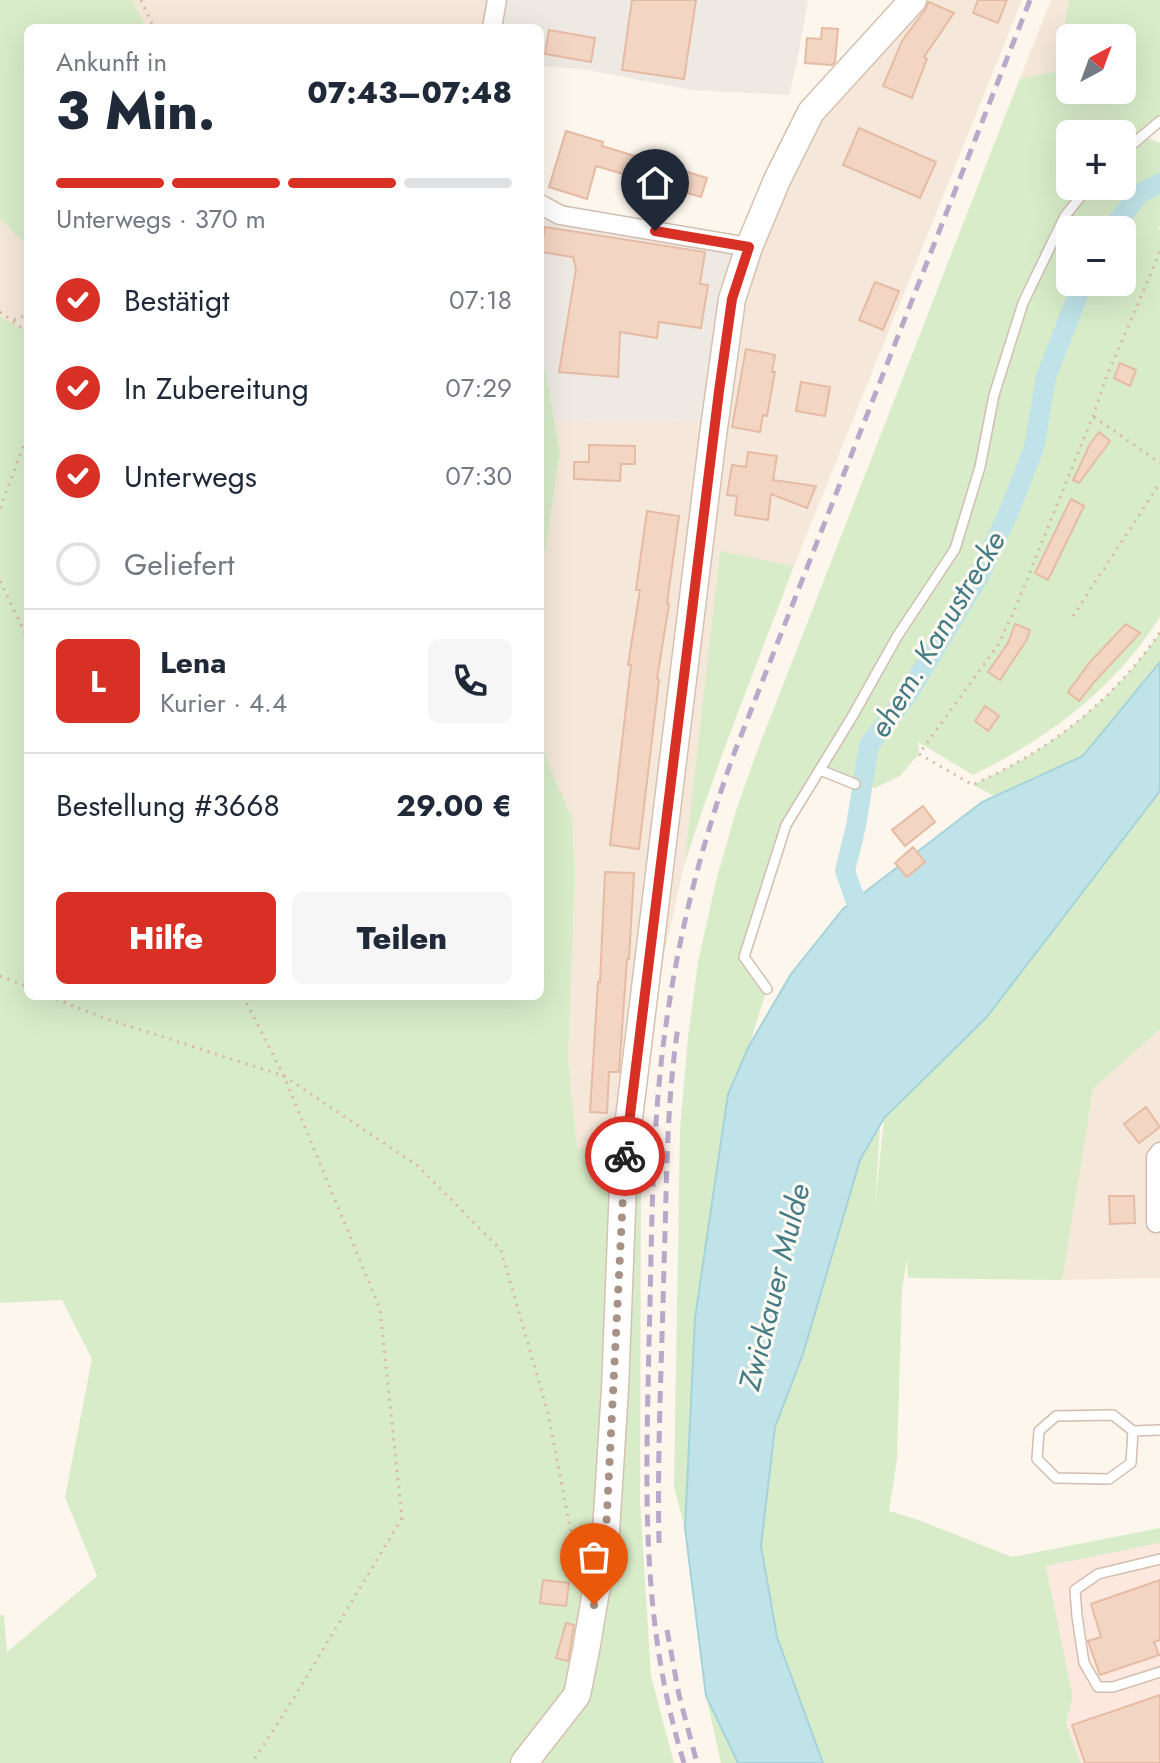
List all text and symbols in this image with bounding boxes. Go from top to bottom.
north arrow [1056,24,1136,104]
map controls [1056,24,1136,296]
text: Ankunft in [56,43,167,81]
text: 07:43–07:48 [307,71,512,114]
text: 3 Min. [56,73,215,149]
button: + [1056,120,1136,200]
pin [621,149,689,231]
icon: home [633,161,677,205]
text: Unterwegs · 370 m [56,200,266,238]
button: − [1056,216,1136,296]
icon: check [56,278,100,322]
text: Bestätigt [124,279,229,322]
text: 07:18 [449,281,512,319]
icon: check [56,366,100,410]
text: In Zubereitung [124,367,309,410]
text: 07:29 [445,369,512,407]
icon: check [56,454,100,498]
text: Unterwegs [124,455,257,498]
text: 07:30 [445,457,512,495]
water label: ehem. Kanustrecke [858,523,1016,745]
text: Geliefert [124,543,234,586]
button: phone [428,639,512,723]
text: Lena [160,641,226,684]
text: L [90,660,106,703]
text: Kurier · 4.4 [160,684,287,722]
text: Bestellung #3668 [56,784,280,827]
text: 29.00 € [396,784,512,827]
button: Hilfe [56,892,276,984]
button: Teilen [292,892,512,984]
courier [585,1116,665,1196]
icon: bike [603,1134,647,1178]
water label: Zwickauer Mulde [727,1179,820,1396]
pin [560,1523,628,1605]
icon: bag [572,1535,616,1579]

